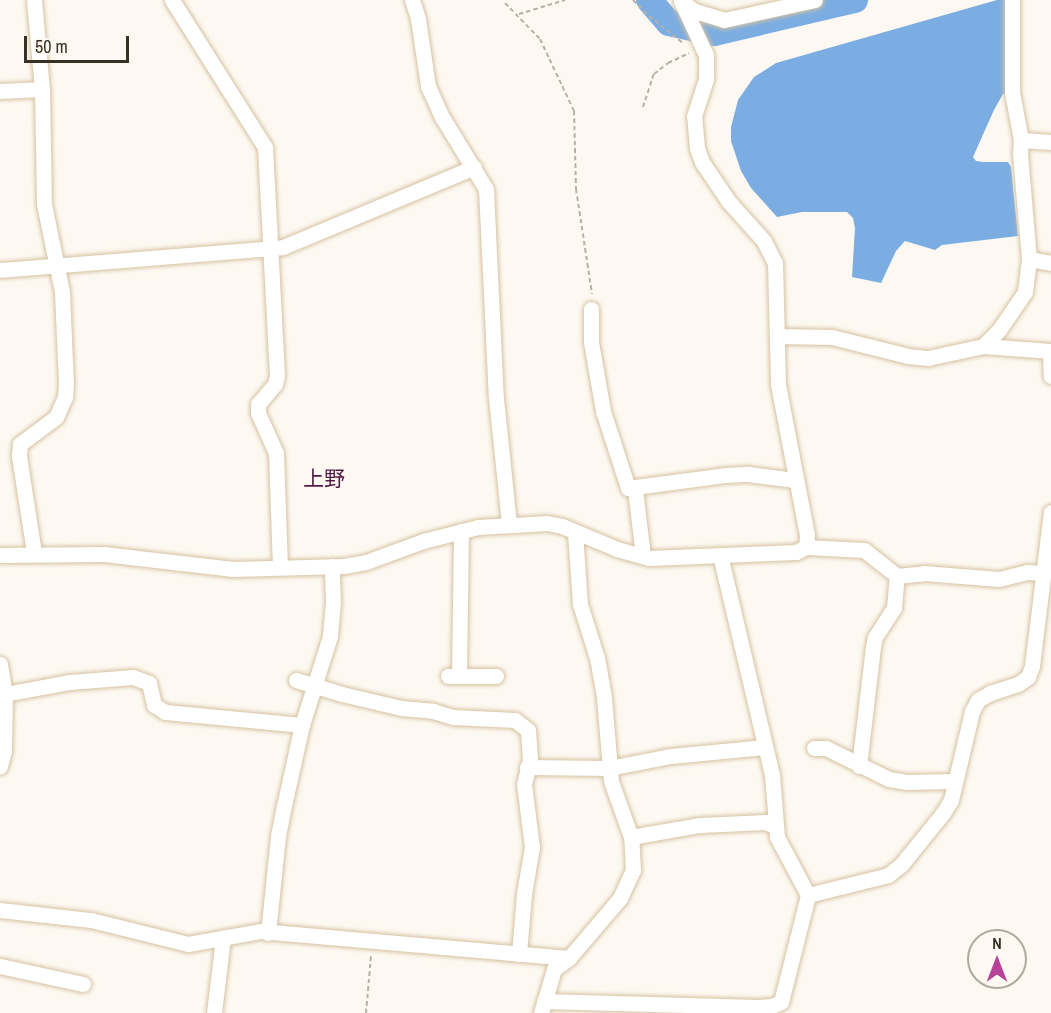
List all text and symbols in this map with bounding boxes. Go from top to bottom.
scale bar [27,24,132,62]
text: 50 m [35,34,68,59]
district label: 上野 [303,466,345,492]
north arrow [967,929,1027,989]
text: N [992,932,1002,954]

